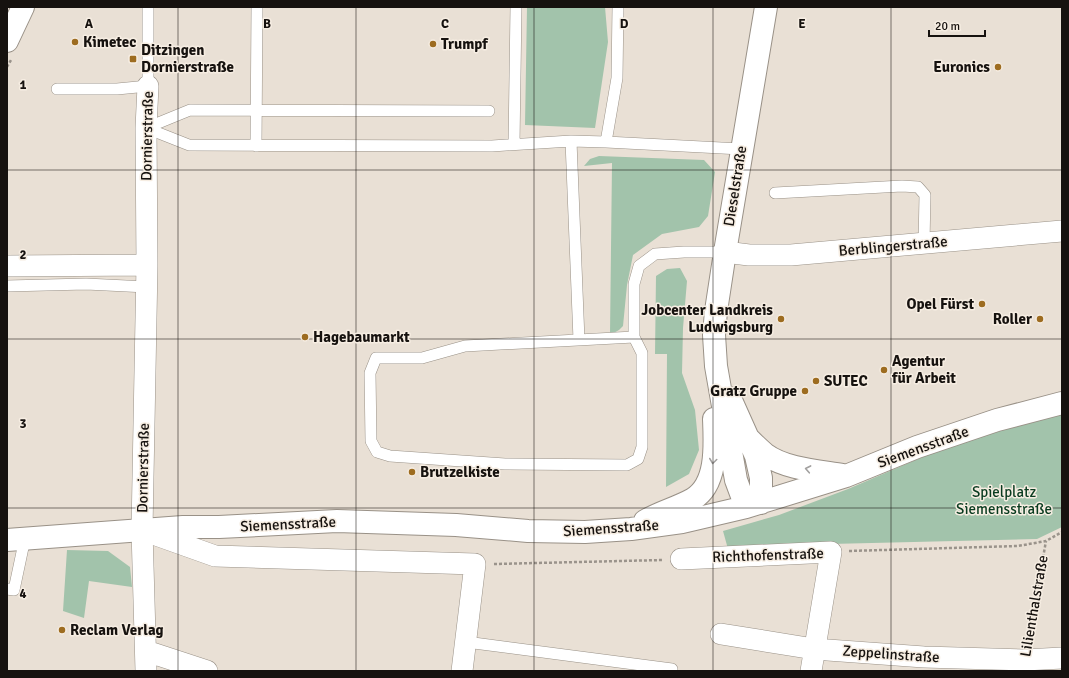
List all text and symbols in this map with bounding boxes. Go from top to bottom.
scale bar [929,12,985,38]
text: A [85,16,94,32]
text: B [263,16,271,32]
text: C [441,16,449,32]
text: D [620,16,629,32]
text: E [798,16,806,32]
text: 20 m [935,19,960,34]
place label: Kimetec [83,33,136,51]
place label: Trumpf [441,35,489,53]
marker: Kimetec [70,37,80,47]
marker: Trumpf [428,39,438,49]
place label: Ditzingen Dornierstraße [141,41,234,76]
marker: Ditzingen Dornierstraße [128,54,138,64]
place label: Euronics [933,58,990,76]
marker: Euronics [993,62,1003,72]
text: 1 [19,77,27,93]
street label: Dornierstraße [137,91,157,181]
street label: Dieselstraße [720,144,750,228]
street label: Berblingerstraße [838,232,948,260]
text: 2 [19,247,27,263]
place label: Opel Fürst [906,295,974,313]
marker: Opel Fürst [977,299,987,309]
place label: Jobcenter Landkreis Ludwigsburg [641,301,773,336]
place label: Roller [993,310,1032,328]
marker: Jobcenter Landkreis Ludwigsburg [776,314,786,324]
marker: Roller [1035,314,1045,324]
place label: Hagebaumarkt [313,328,410,346]
marker: Hagebaumarkt [300,332,310,342]
place label: Agentur für Arbeit [891,352,956,387]
marker: Agentur für Arbeit [879,365,889,375]
place label: SUTEC [824,372,868,390]
marker: SUTEC [811,376,821,386]
place label: Gratz Gruppe [710,382,797,400]
marker: Gratz Gruppe [800,386,810,396]
text: 3 [19,416,27,432]
street label: Siemensstraße [875,422,971,472]
street label: Dornierstraße [133,423,153,513]
one-way arrow [709,458,718,464]
place label: Brutzelkiste [420,463,500,481]
one-way arrow [804,466,811,474]
marker: Brutzelkiste [407,467,417,477]
park label: Spielplatz Siemensstraße [956,483,1052,518]
street label: Siemensstraße [240,513,336,535]
street label: Siemensstraße [563,516,659,540]
street label: Richthofenstraße [712,544,824,566]
street label: Lilienthalstraße [1016,554,1052,658]
text: 4 [19,586,27,602]
place label: Reclam Verlag [70,621,164,639]
marker: Reclam Verlag [57,625,67,635]
street label: Zeppelinstraße [842,642,940,666]

